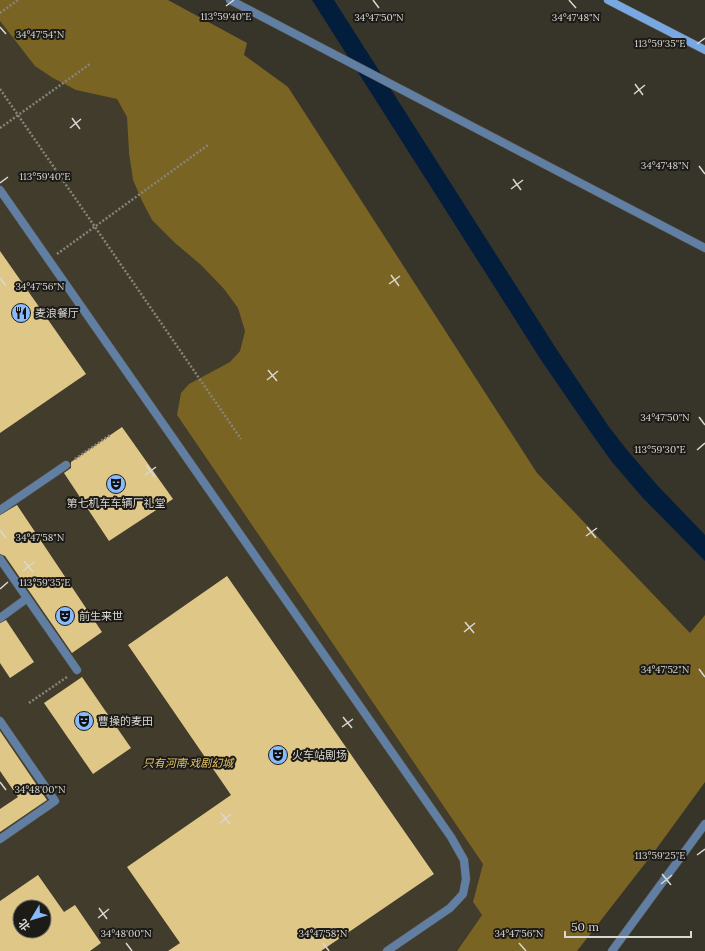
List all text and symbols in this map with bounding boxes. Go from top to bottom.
text: 113°59'40"E [200,10,252,23]
text: 34°47'50"N [354,11,404,24]
text: 34°47'48"N [552,11,601,24]
text: 34°47'54"N [16,28,65,41]
text: 113°59'35"E [635,37,685,50]
text: 34°47'48"N [641,159,690,172]
text: 113°59'40"E [19,170,71,183]
text: 34°47'56"N [15,280,65,293]
restaurant icon: 麦浪餐厅 [10,302,32,324]
place label: 麦浪餐厅 [35,306,79,320]
text: 34°47'50"N [640,411,690,424]
text: 113°59'30"E [634,443,686,456]
theatre icon: 第七机车车辆厂礼堂 [105,473,127,495]
place label: 第七机车车辆厂礼堂 [67,496,166,510]
text: 34°47'58"N [16,531,65,544]
text: 113°59'35"E [20,576,70,589]
theatre icon: 前生来世 [54,605,76,627]
place label: 前生来世 [79,609,123,623]
text: 34°47'52"N [641,663,690,676]
theatre icon: 曹操的麦田 [73,710,95,732]
place label: 曹操的麦田 [98,714,153,728]
theatre icon: 火车站剧场 [267,744,289,766]
place label: 火车站剧场 [292,748,347,762]
park label: 只有河南·戏剧幻城 [143,756,235,770]
text: 34°48'00"N [14,783,66,796]
text: 113°59'25"E [635,849,685,862]
north arrow [12,899,52,939]
scale bar [565,913,691,939]
text: 北 [15,917,33,934]
text: 50 m [571,919,599,934]
text: 34°48'00"N [100,927,152,940]
text: 34°47'58"N [299,927,348,940]
text: 34°47'56"N [494,927,544,940]

